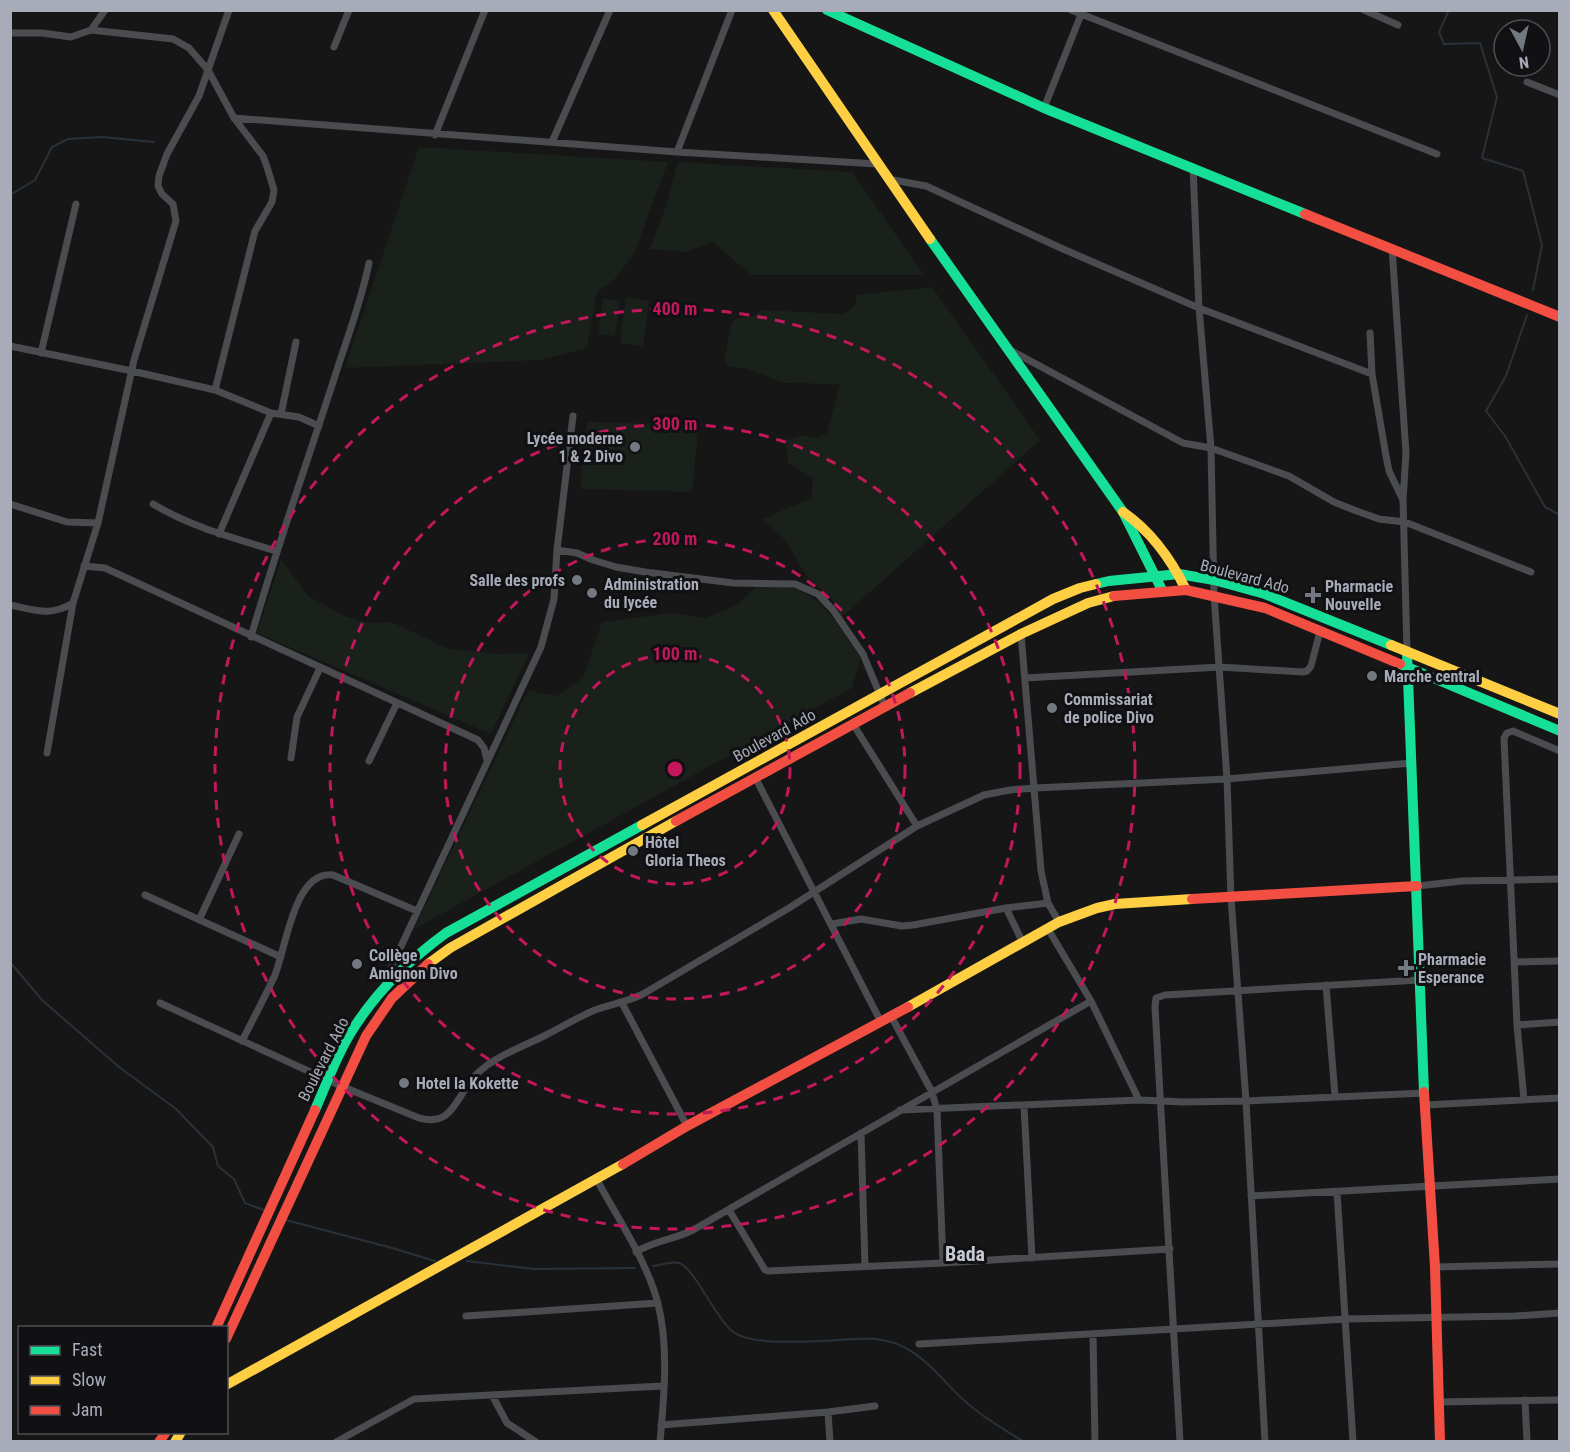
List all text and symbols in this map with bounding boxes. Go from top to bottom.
north arrow [1492,18,1552,78]
text: N [1518,52,1530,72]
text: 400 m [653,298,697,319]
text: 300 m [653,413,697,434]
place label: Lycée moderne 1 & 2 Divo [527,429,623,466]
marker: Lycée moderne 1 & 2 Divo [628,440,642,454]
text: 200 m [653,528,697,549]
street label: Boulevard Ado [1198,555,1292,598]
place label: Salle des profs [469,571,565,590]
marker: Salle des profs [570,573,584,587]
place label: Administration du lycée [604,575,699,612]
place label: Pharmacie Nouvelle [1325,577,1394,614]
marker: Administration du lycée [585,586,599,600]
marker: Pharmacie Nouvelle [1306,588,1320,602]
text: 100 m [653,643,697,664]
place label: Marche central [1384,667,1480,686]
marker: Marche central [1365,669,1379,683]
place label: Commissariat de police Divo [1064,690,1154,727]
marker: Commissariat de police Divo [1045,701,1059,715]
street label: Boulevard Ado [730,705,819,766]
centre of rings [665,759,685,779]
place label: Hôtel Gloria Theos [645,833,726,870]
marker: Hôtel Gloria Theos [626,844,640,858]
place label: Collège Amignon Divo [369,946,458,983]
place label: Pharmacie Esperance [1418,950,1487,987]
marker: Collège Amignon Divo [350,957,364,971]
marker: Pharmacie Esperance [1399,961,1413,975]
street label: Boulevard Ado [294,1014,353,1104]
place label: Hotel la Kokette [416,1074,519,1093]
marker: Hotel la Kokette [397,1076,411,1090]
district label: Bada [945,1242,985,1266]
legend [18,1326,228,1434]
text: Fast [72,1339,103,1360]
text: Slow [72,1369,107,1390]
text: Jam [72,1399,103,1420]

